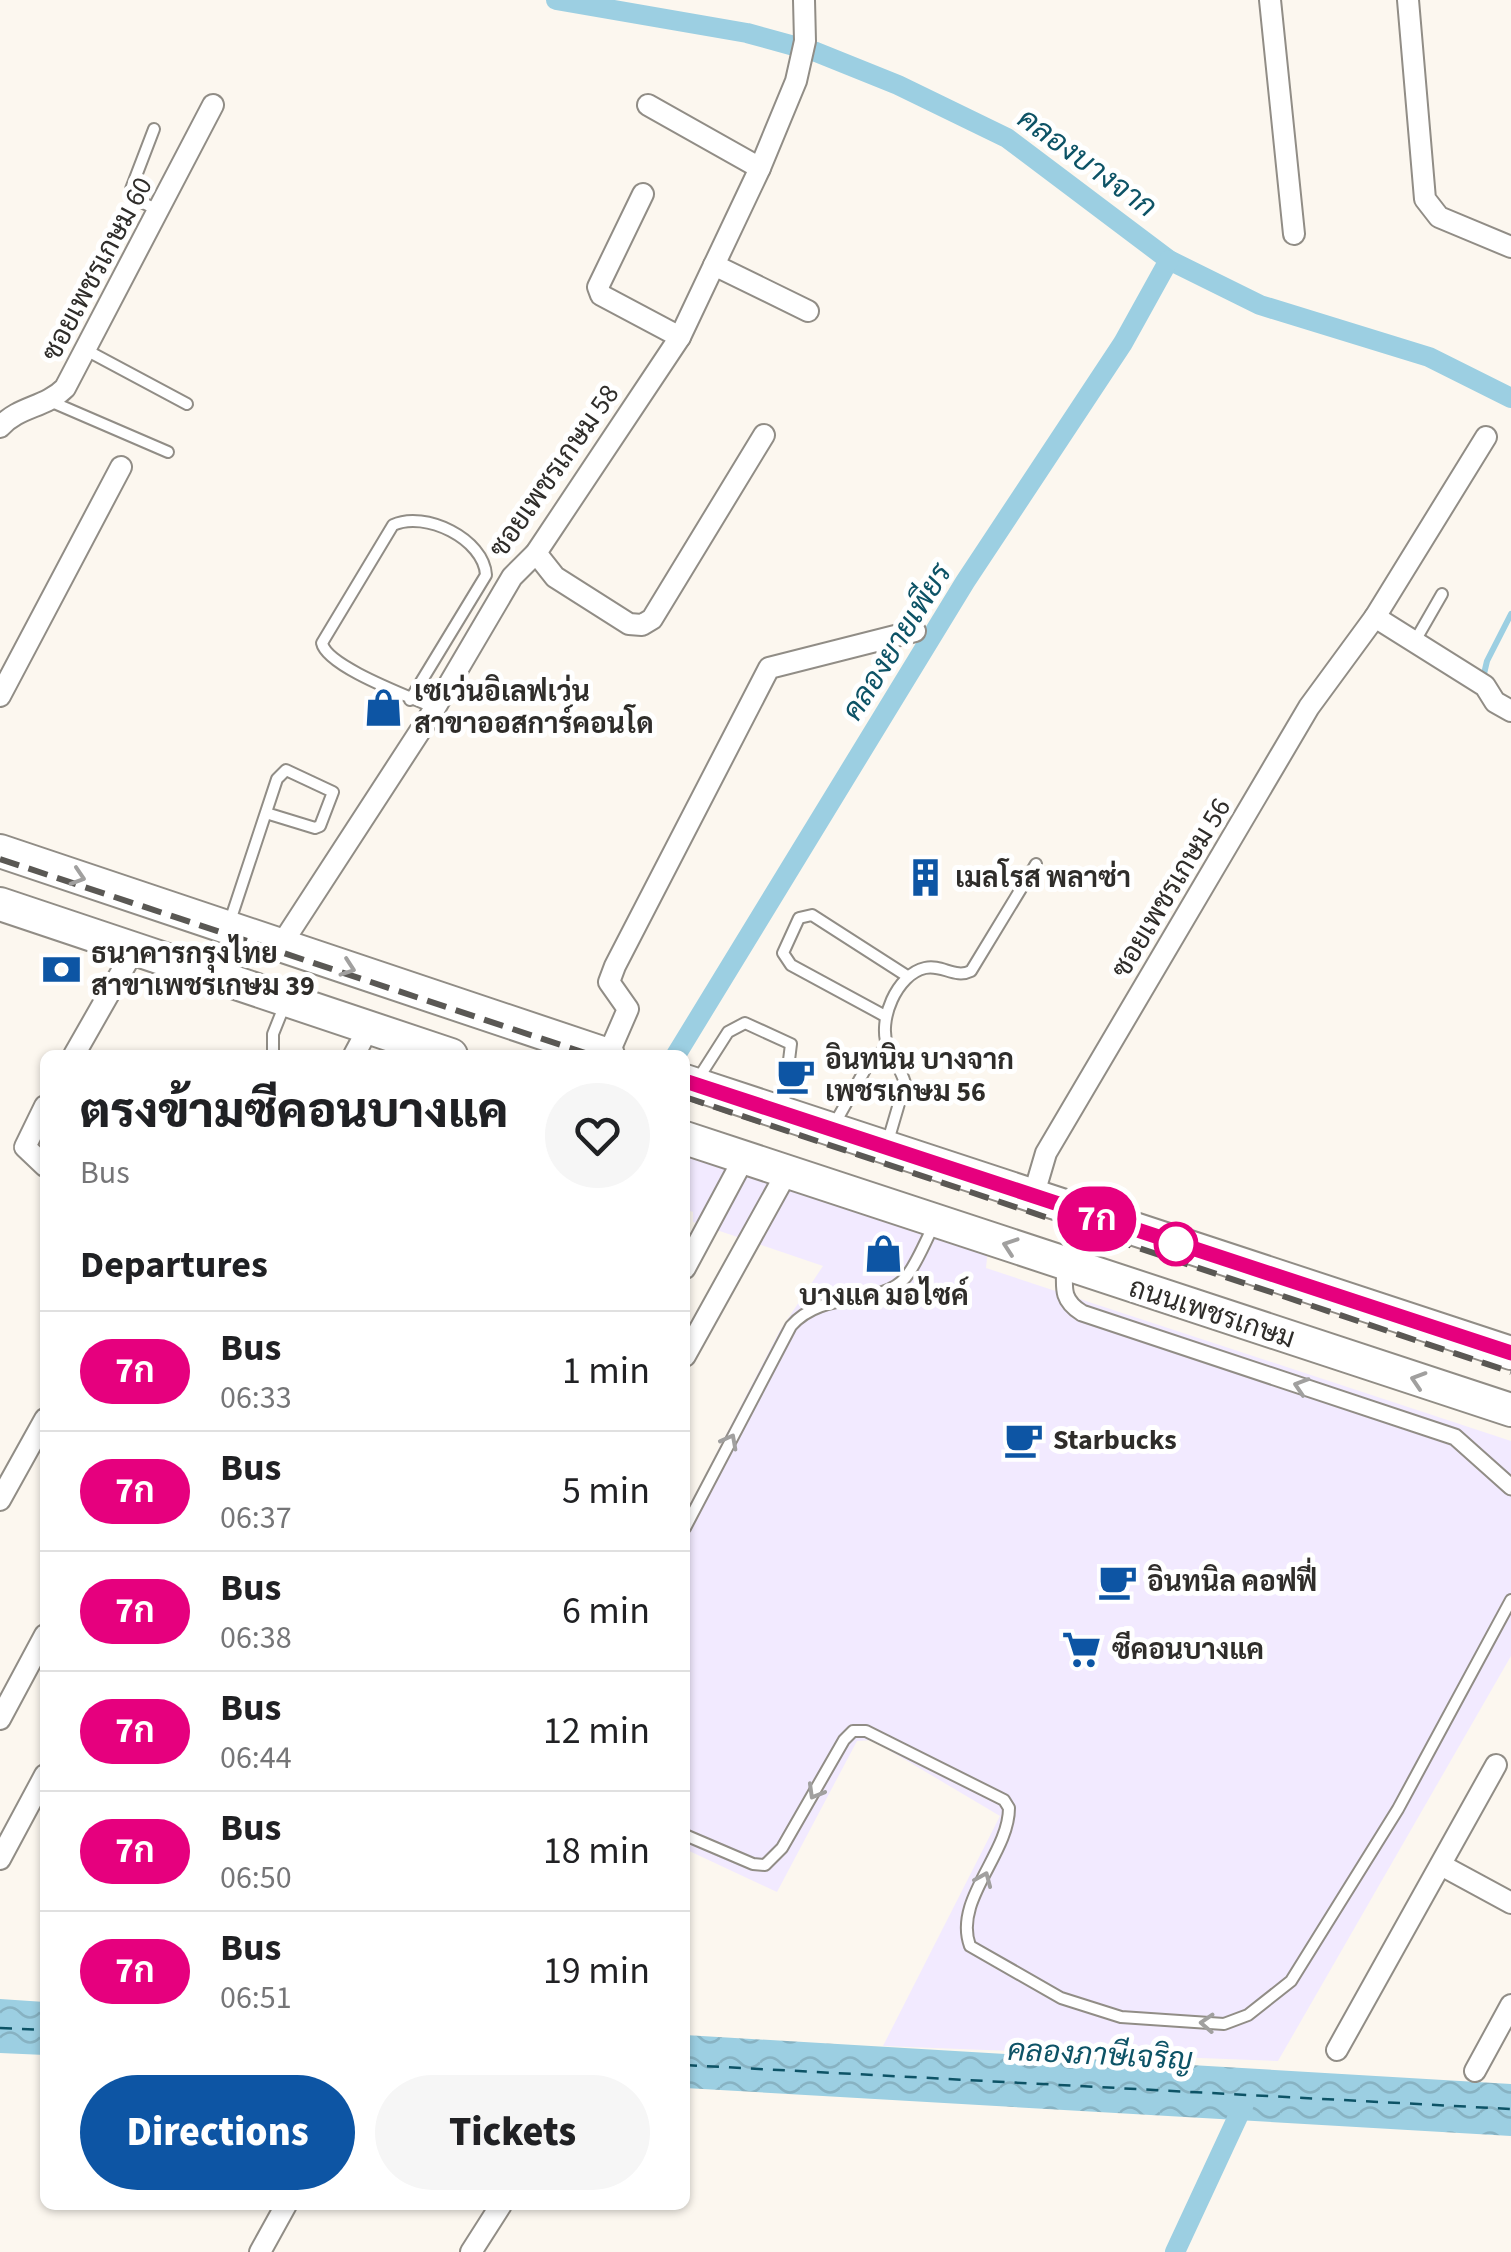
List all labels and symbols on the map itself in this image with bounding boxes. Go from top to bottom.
water label: คลองบางจาก [1009,98,1165,228]
street label: ซอยเพชรเกษม 60 [32,170,162,368]
street label: ซอยเพชรเกษม 58 [479,376,629,566]
water label: คลองยายเพียร [832,554,963,729]
place label: เซเว่นอิเลฟเว่น สาขาออสการ์คอนโด [414,672,654,744]
shop icon: เซเว่นอิเลฟเว่น สาขาออสการ์คอนโด [363,687,405,729]
street label: ซอยเพชรเกษม 56 [1101,791,1241,985]
building icon: เมลโรส พลาซ่า [904,857,946,899]
place label: เมลโรส พลาซ่า [955,858,1131,898]
one-way arrow [68,866,85,886]
place label: ธนาคารกรุงไทย สาขาเพชรเกษม 39 [91,934,315,1006]
bank icon: ธนาคารกรุงไทย สาขาเพชรเกษม 39 [40,949,82,991]
one-way arrow [338,956,355,976]
place label: อินทนิน บางจาก เพชรเกษม 56 [825,1040,1014,1112]
cafe icon: อินทนิน บางจาก เพชรเกษม 56 [774,1055,816,1097]
line badge: 7ก [1052,1186,1142,1252]
unlabelled marker [1155,1223,1197,1265]
shop icon: บางแค มอไซค์ [863,1233,905,1275]
one-way arrow [1002,1238,1019,1258]
street label: ถนนเพชรเกษม [1124,1267,1300,1359]
place label: บางแค มอไซค์ [799,1276,970,1316]
one-way arrow [1411,1371,1428,1391]
one-way arrow [1293,1377,1310,1397]
cafe icon: Starbucks [1002,1419,1044,1461]
place label: Starbucks [1053,1420,1177,1460]
one-way arrow [718,1434,737,1452]
place label: อินทนิล คอฟฟี่ [1147,1557,1317,1602]
cafe icon: อินทนิล คอฟฟี่ [1096,1561,1138,1603]
supermarket icon: ซีคอนบางแค [1061,1629,1103,1671]
place label: ซีคอนบางแค [1112,1630,1264,1670]
one-way arrow [807,1781,827,1799]
one-way arrow [972,1871,992,1889]
one-way arrow [1199,2013,1215,2034]
water label: คลองภาษีเจริญ [1006,2029,1194,2081]

